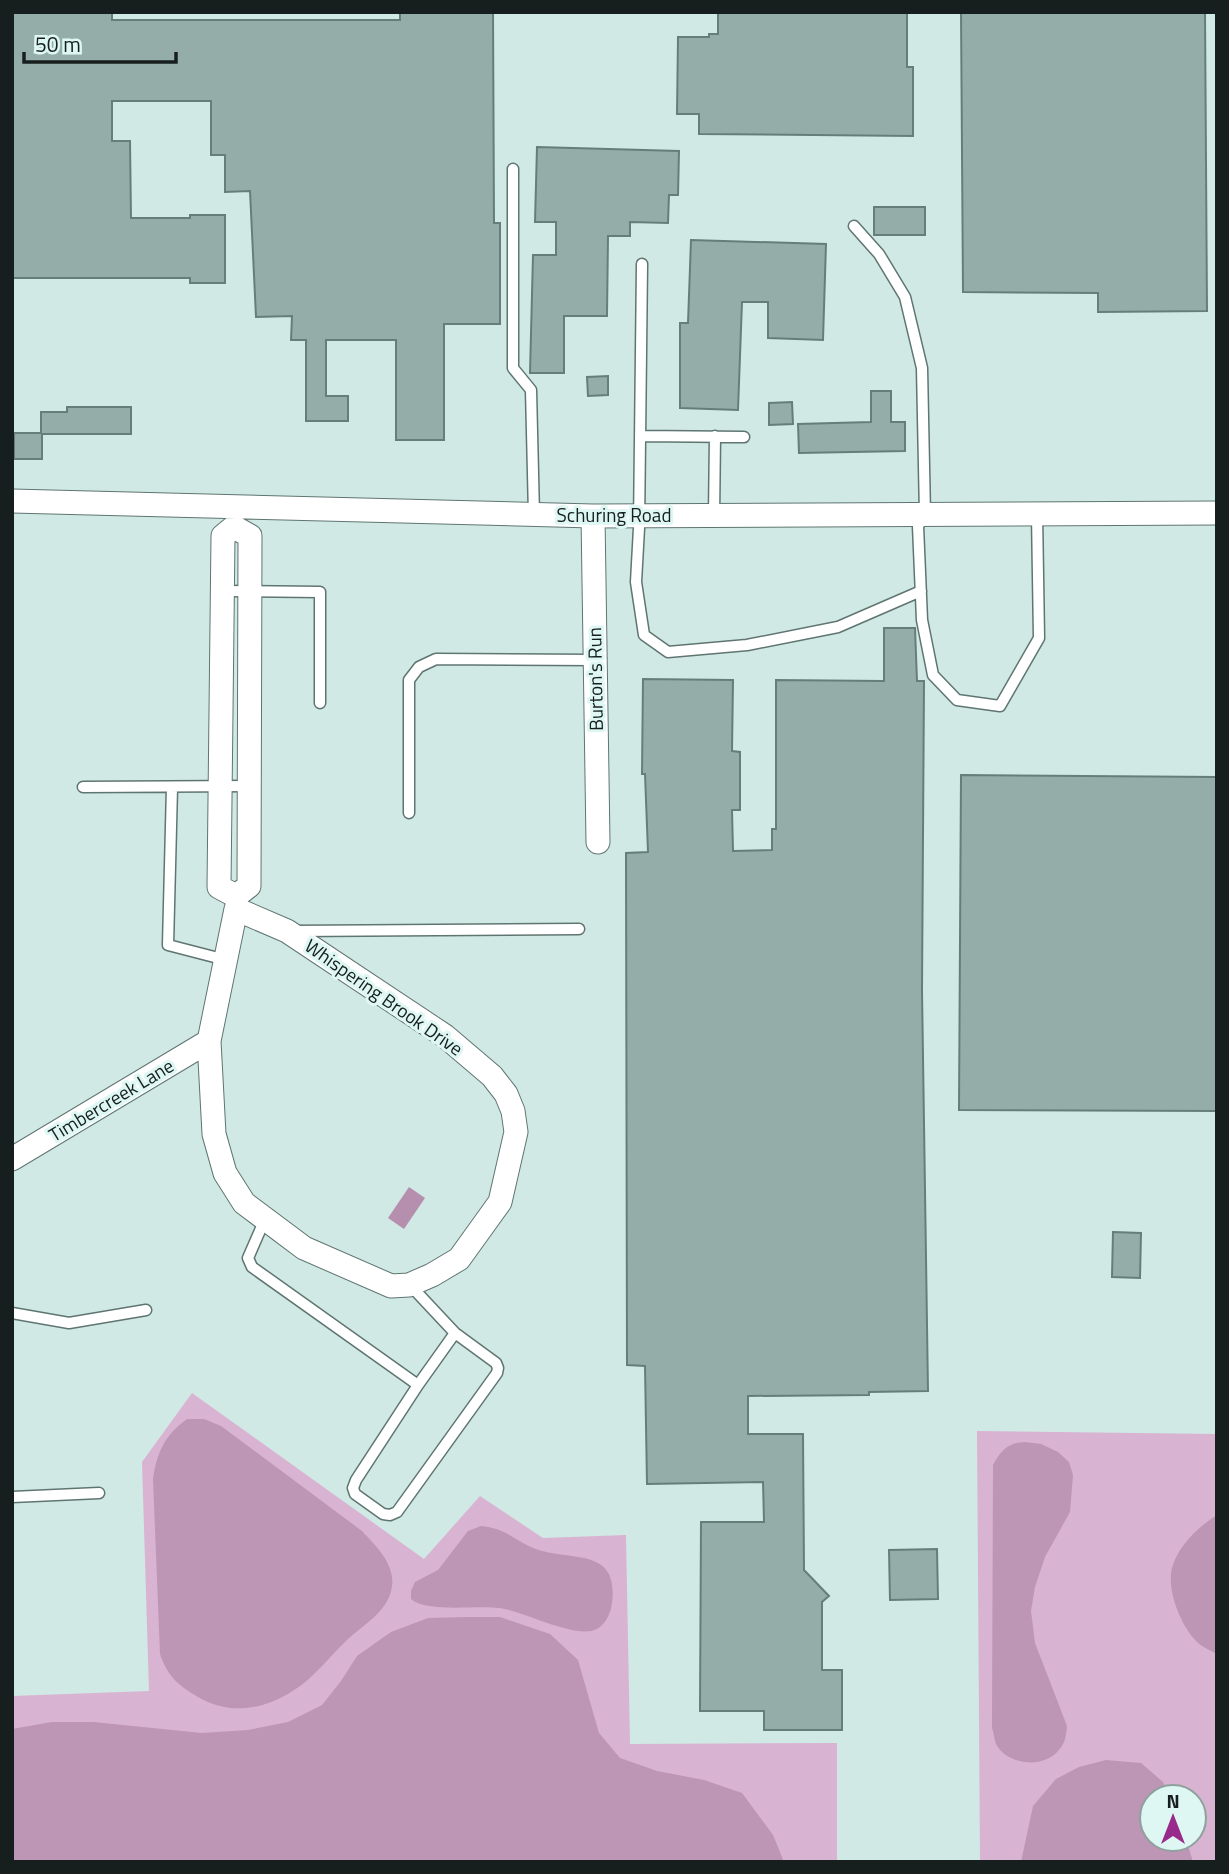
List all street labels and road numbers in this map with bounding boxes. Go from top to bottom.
street label: Schuring Road [557,500,671,529]
street label: Burton's Run [579,627,610,731]
street label: Whispering Brook Drive [299,931,469,1062]
street label: Timbercreek Lane [43,1051,179,1148]

